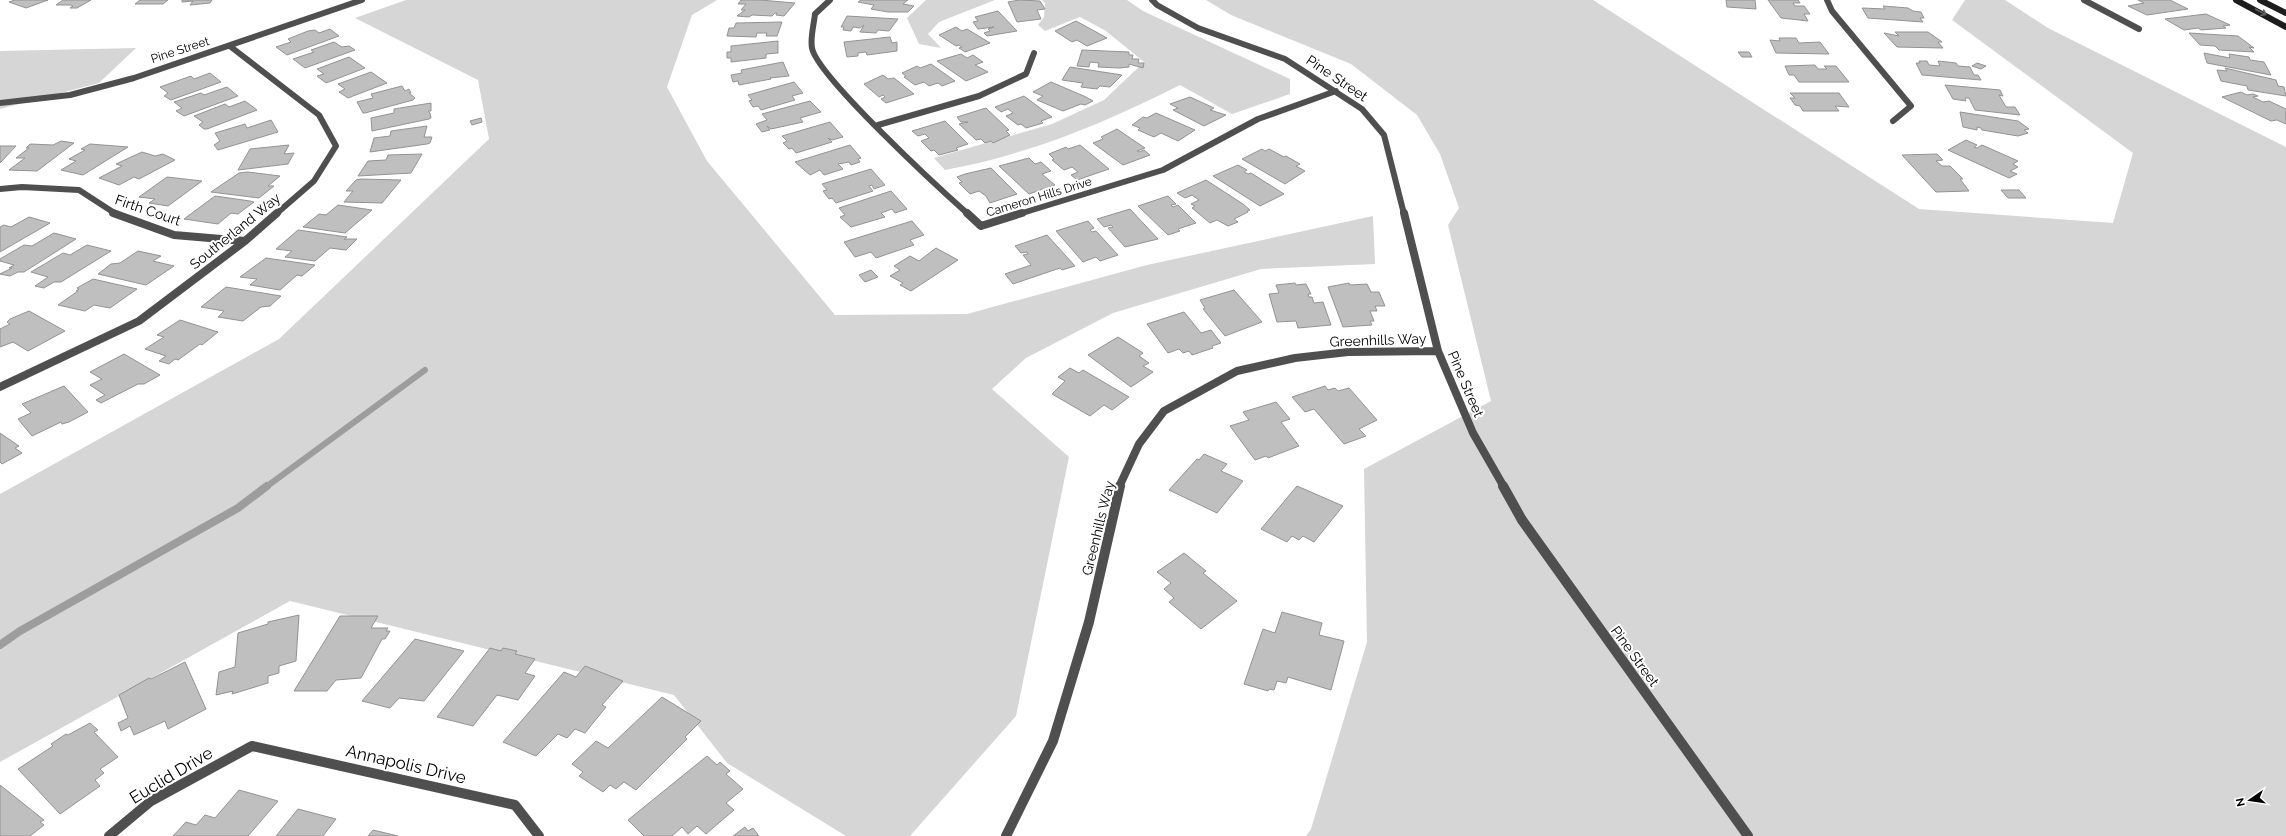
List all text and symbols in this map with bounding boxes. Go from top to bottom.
one-way arrow [2255,9,2267,17]
street label: Pine Street [149,34,211,66]
street label: Pine Street [1303,52,1371,105]
street label: Cameron Hills Drive [985,174,1093,220]
street label: Southerland Way [187,189,284,272]
street label: Firth Court [113,191,183,229]
street label: Greenhills Way [1329,330,1427,350]
street label: Pine Street [1445,348,1487,420]
street label: Greenhills Way [1079,479,1118,577]
street label: Pine Street [1608,623,1662,689]
street label: Annapolis Drive [344,740,468,788]
street label: Euclid Drive [126,742,216,808]
north arrow [2230,780,2270,820]
text: N [2233,797,2248,808]

